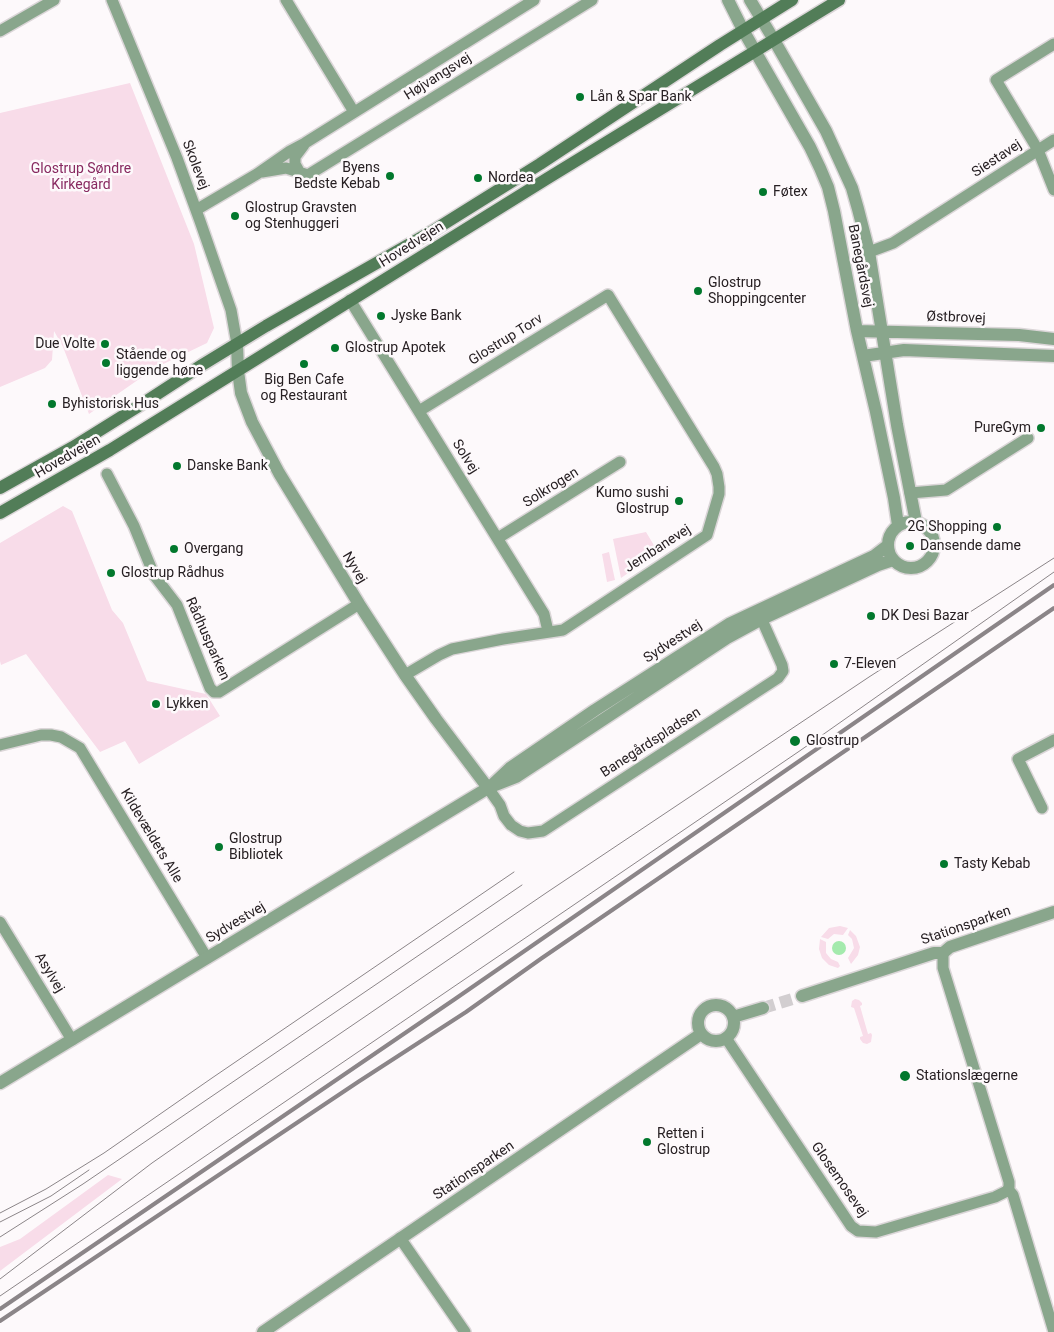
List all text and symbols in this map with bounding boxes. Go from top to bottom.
street label: Højvangsvej [401,50,475,104]
place label: Lån & Spar Bank [590,89,692,105]
marker: Lån & Spar Bank [574,91,586,103]
street label: Siestavej [969,137,1025,181]
street label: Skolevej [178,138,212,192]
place label: Byens Bedste Kebab [294,160,380,192]
park label: Glostrup Søndre Kirkegård [31,161,131,193]
marker: Byens Bedste Kebab [384,170,396,182]
place label: Nordea [488,170,534,186]
marker: Nordea [472,172,484,184]
place label: Føtex [773,184,808,200]
marker: Føtex [757,186,769,198]
place label: Glostrup Gravsten og Stenhuggeri [245,200,357,232]
marker: Glostrup Gravsten og Stenhuggeri [229,210,241,222]
street label: Hovedvejen [377,219,447,271]
street label: Banegårdsvej [844,223,876,309]
place label: Glostrup Shoppingcenter [708,275,806,308]
marker: Glostrup Shoppingcenter [692,285,704,297]
place label: Jyske Bank [391,308,462,324]
street label: Østbrovej [926,309,986,327]
marker: Jyske Bank [375,310,387,322]
street label: Glostrup Torv [466,311,546,369]
place label: Due Volte [35,336,95,352]
marker: Due Volte [99,338,111,350]
place label: Glostrup Apotek [345,340,446,356]
marker: Glostrup Apotek [329,342,341,354]
place label: Stående og liggende høne [116,347,203,380]
marker: Stående og liggende høne [100,357,112,369]
marker: Big Ben Cafe og Restaurant [298,358,310,370]
place label: Big Ben Cafe og Restaurant [261,372,347,404]
place label: Byhistorisk Hus [62,396,159,412]
marker: Byhistorisk Hus [46,398,58,410]
place label: PureGym [974,420,1031,436]
marker: PureGym [1035,422,1047,434]
street label: Hovedvejen [32,432,104,482]
street label: Solvej [448,437,482,477]
place label: Danske Bank [187,458,268,474]
marker: Danske Bank [171,460,183,472]
street label: Solkrogen [520,464,582,512]
place label: Kumo sushi Glostrup [596,485,669,518]
marker: Kumo sushi Glostrup [673,495,685,507]
place label: 2G Shopping [907,519,987,535]
street label: Jernbanevej [622,521,694,577]
marker: 2G Shopping [991,521,1003,533]
place label: Dansende dame [920,538,1021,554]
marker: Dansende dame [904,540,916,552]
place label: Overgang [184,541,243,557]
marker: Overgang [168,543,180,555]
street label: Nyvej [338,549,370,587]
place label: Glostrup Rådhus [121,565,224,581]
marker: Glostrup Rådhus [105,567,117,579]
street label: Rådhusparken [181,595,233,683]
place label: DK Desi Bazar [881,608,969,624]
marker: DK Desi Bazar [865,610,877,622]
street label: Sydvestvej [641,617,705,667]
place label: 7-Eleven [844,656,896,672]
marker: 7-Eleven [828,658,840,670]
place label: Lykken [166,696,208,712]
marker: Lykken [150,698,162,710]
street label: Banegårdspladsen [598,704,704,782]
place label: Glostrup [806,733,859,749]
marker: Glostrup [788,734,802,748]
street label: Kildevældets Alle [116,786,186,886]
place label: Glostrup Bibliotek [229,831,283,864]
marker: Glostrup Bibliotek [213,841,225,853]
place label: Tasty Kebab [954,856,1030,872]
marker: Tasty Kebab [938,858,950,870]
street label: Sydvestvej [203,899,269,947]
street label: Stationsparken [919,903,1013,949]
street label: Asylvej [31,950,67,996]
place label: Stationslægerne [916,1068,1018,1084]
marker: Stationslægerne [898,1069,912,1083]
place label: Retten i Glostrup [657,1126,710,1158]
marker: Retten i Glostrup [641,1136,653,1148]
street label: Stationsparken [430,1138,518,1204]
street label: Glosemosevej [807,1139,871,1221]

